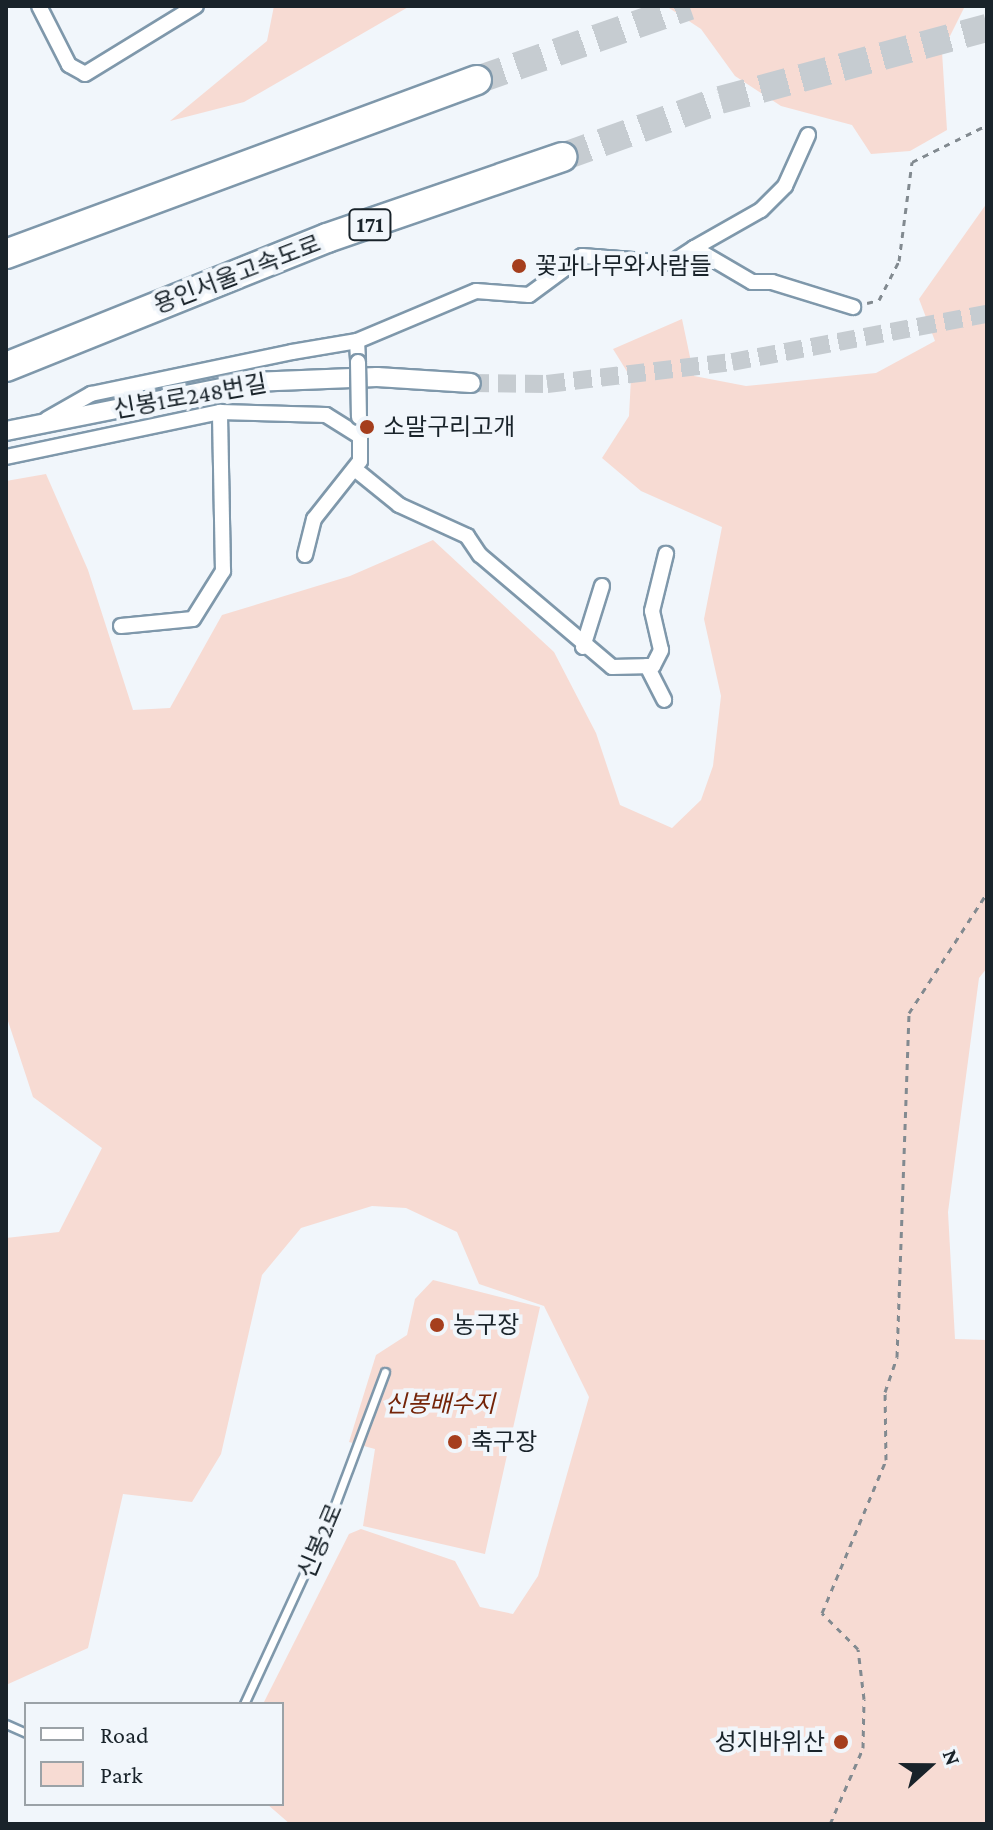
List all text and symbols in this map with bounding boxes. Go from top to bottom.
road number: 171 [348,207,392,243]
street label: 용인서울고속도로 [149,229,325,319]
place label: 꽃과나무와사람들 [535,252,712,280]
marker: 꽃과나무와사람들 [510,257,528,275]
street label: 신봉1로248번길 [111,368,269,424]
place label: 소말구리고개 [383,413,515,441]
marker: 소말구리고개 [358,418,376,436]
place label: 농구장 [453,1311,519,1339]
marker: 농구장 [428,1316,446,1334]
park label: 신봉배수지 [385,1390,495,1418]
place label: 축구장 [471,1428,537,1456]
marker: 축구장 [446,1433,464,1451]
street label: 신봉2로 [292,1500,348,1582]
legend [24,1702,284,1806]
text: Road [100,1721,149,1748]
north arrow [889,1726,969,1806]
place label: 성지바위산 [715,1728,825,1756]
marker: 성지바위산 [832,1733,850,1751]
text: N [938,1746,966,1769]
text: Park [100,1761,143,1788]

